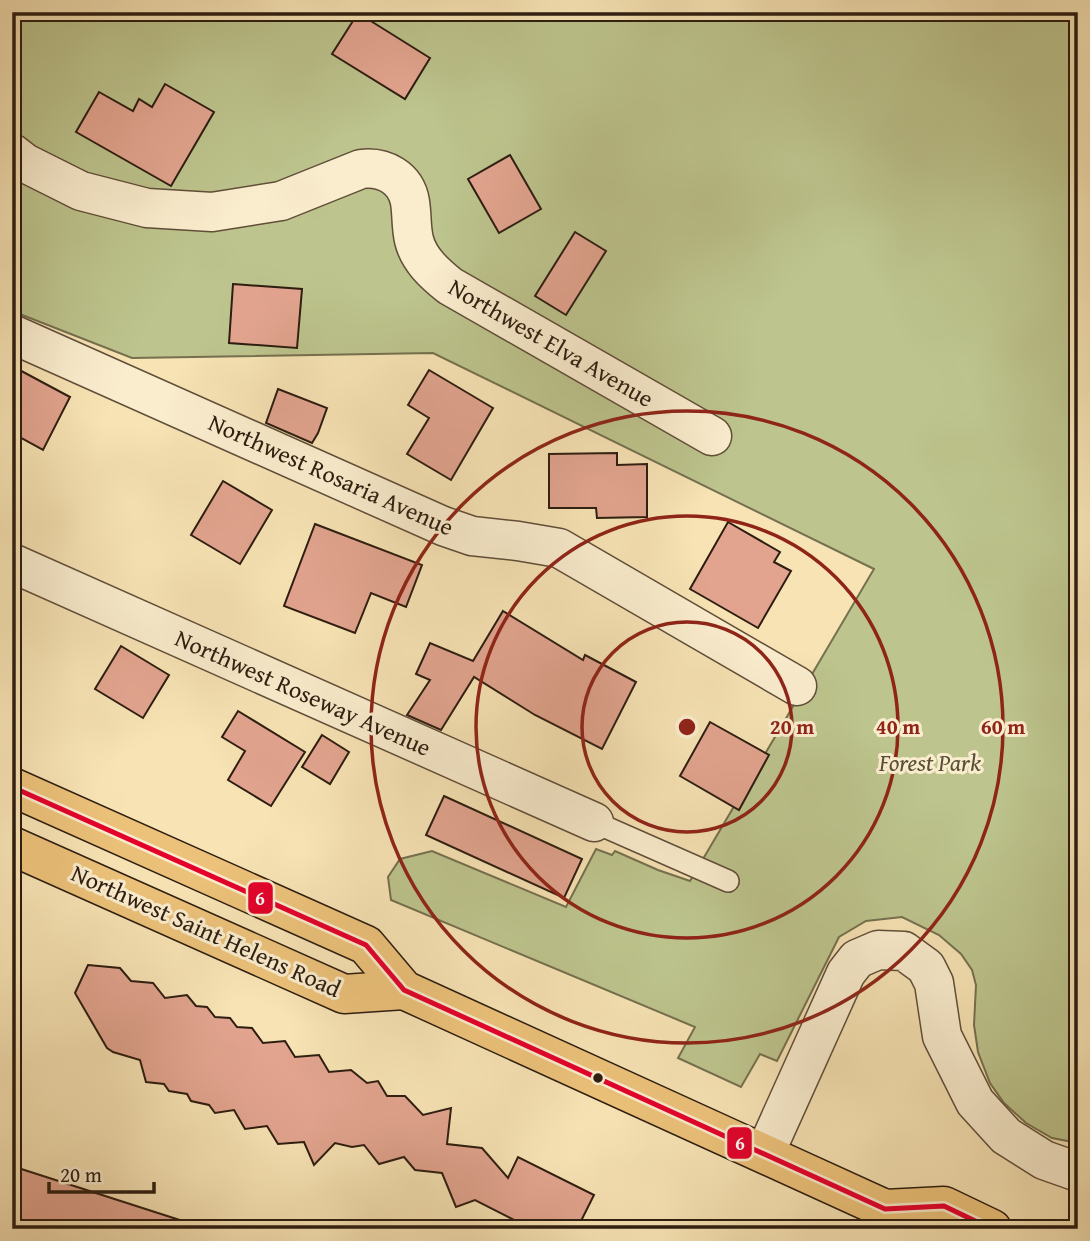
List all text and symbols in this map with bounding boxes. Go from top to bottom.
street label: Northwest Elva Avenue [442,270,660,416]
street label: Northwest Rosaria Avenue [203,405,459,544]
street label: Northwest Roseway Avenue [170,620,437,765]
text: 20 m [770,711,814,742]
text: 40 m [876,711,920,742]
text: 60 m [981,711,1025,742]
centre of rings [675,715,699,739]
park label: Forest Park [878,745,981,780]
street label: Northwest Saint Helens Road [66,855,347,1006]
line badge: 6 [247,881,274,915]
text: 6 [255,884,265,912]
unlabelled marker [591,1071,605,1085]
line badge: 6 [726,1126,753,1160]
text: 6 [735,1129,745,1157]
scale bar [49,1150,154,1194]
text: 20 m [60,1159,102,1190]

